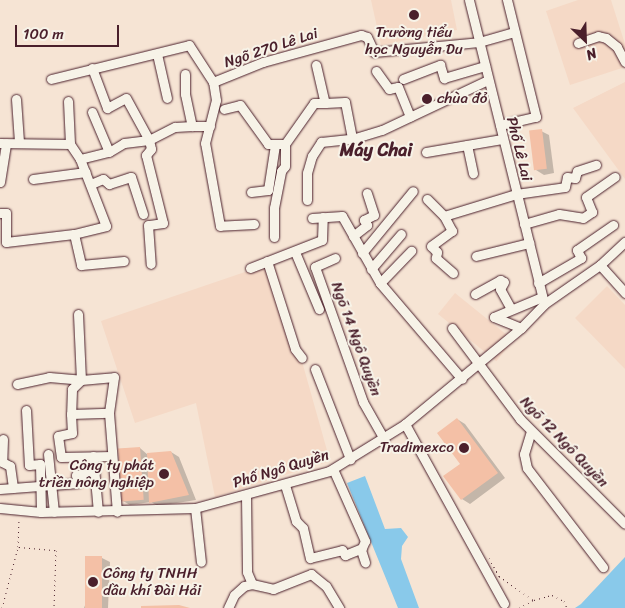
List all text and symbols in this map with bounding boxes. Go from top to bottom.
marker: Trường tiểu học Nguyễn Du [408,9,420,21]
scale bar [18,15,121,47]
north arrow [560,15,610,65]
text: 100 m [23,21,64,47]
place label: Trường tiểu học Nguyễn Du [365,23,463,58]
street label: Ngõ 270 Lê Lai [222,24,320,72]
text: N [582,41,601,68]
place label: chùa đỏ [437,90,487,108]
marker: chùa đỏ [421,93,433,105]
street label: Phố Lê Lai [502,115,536,183]
district label: Máy Chai [340,139,412,161]
street label: Ngõ 14 Ngô Quyền [327,280,385,398]
street label: Ngõ 12 Ngô Quyền [516,393,612,491]
place label: Tradimexco [380,439,454,457]
marker: Tradimexco [458,442,470,454]
street label: Phố Ngô Quyền [231,446,331,492]
place label: Công ty phát triền nông nghiệp [39,456,154,491]
marker: Công ty phát triền nông nghiệp [158,468,170,480]
place label: Công ty TNHH dầu khí Đài Hải [103,564,201,599]
marker: Công ty TNHH dầu khí Đài Hải [87,576,99,588]

